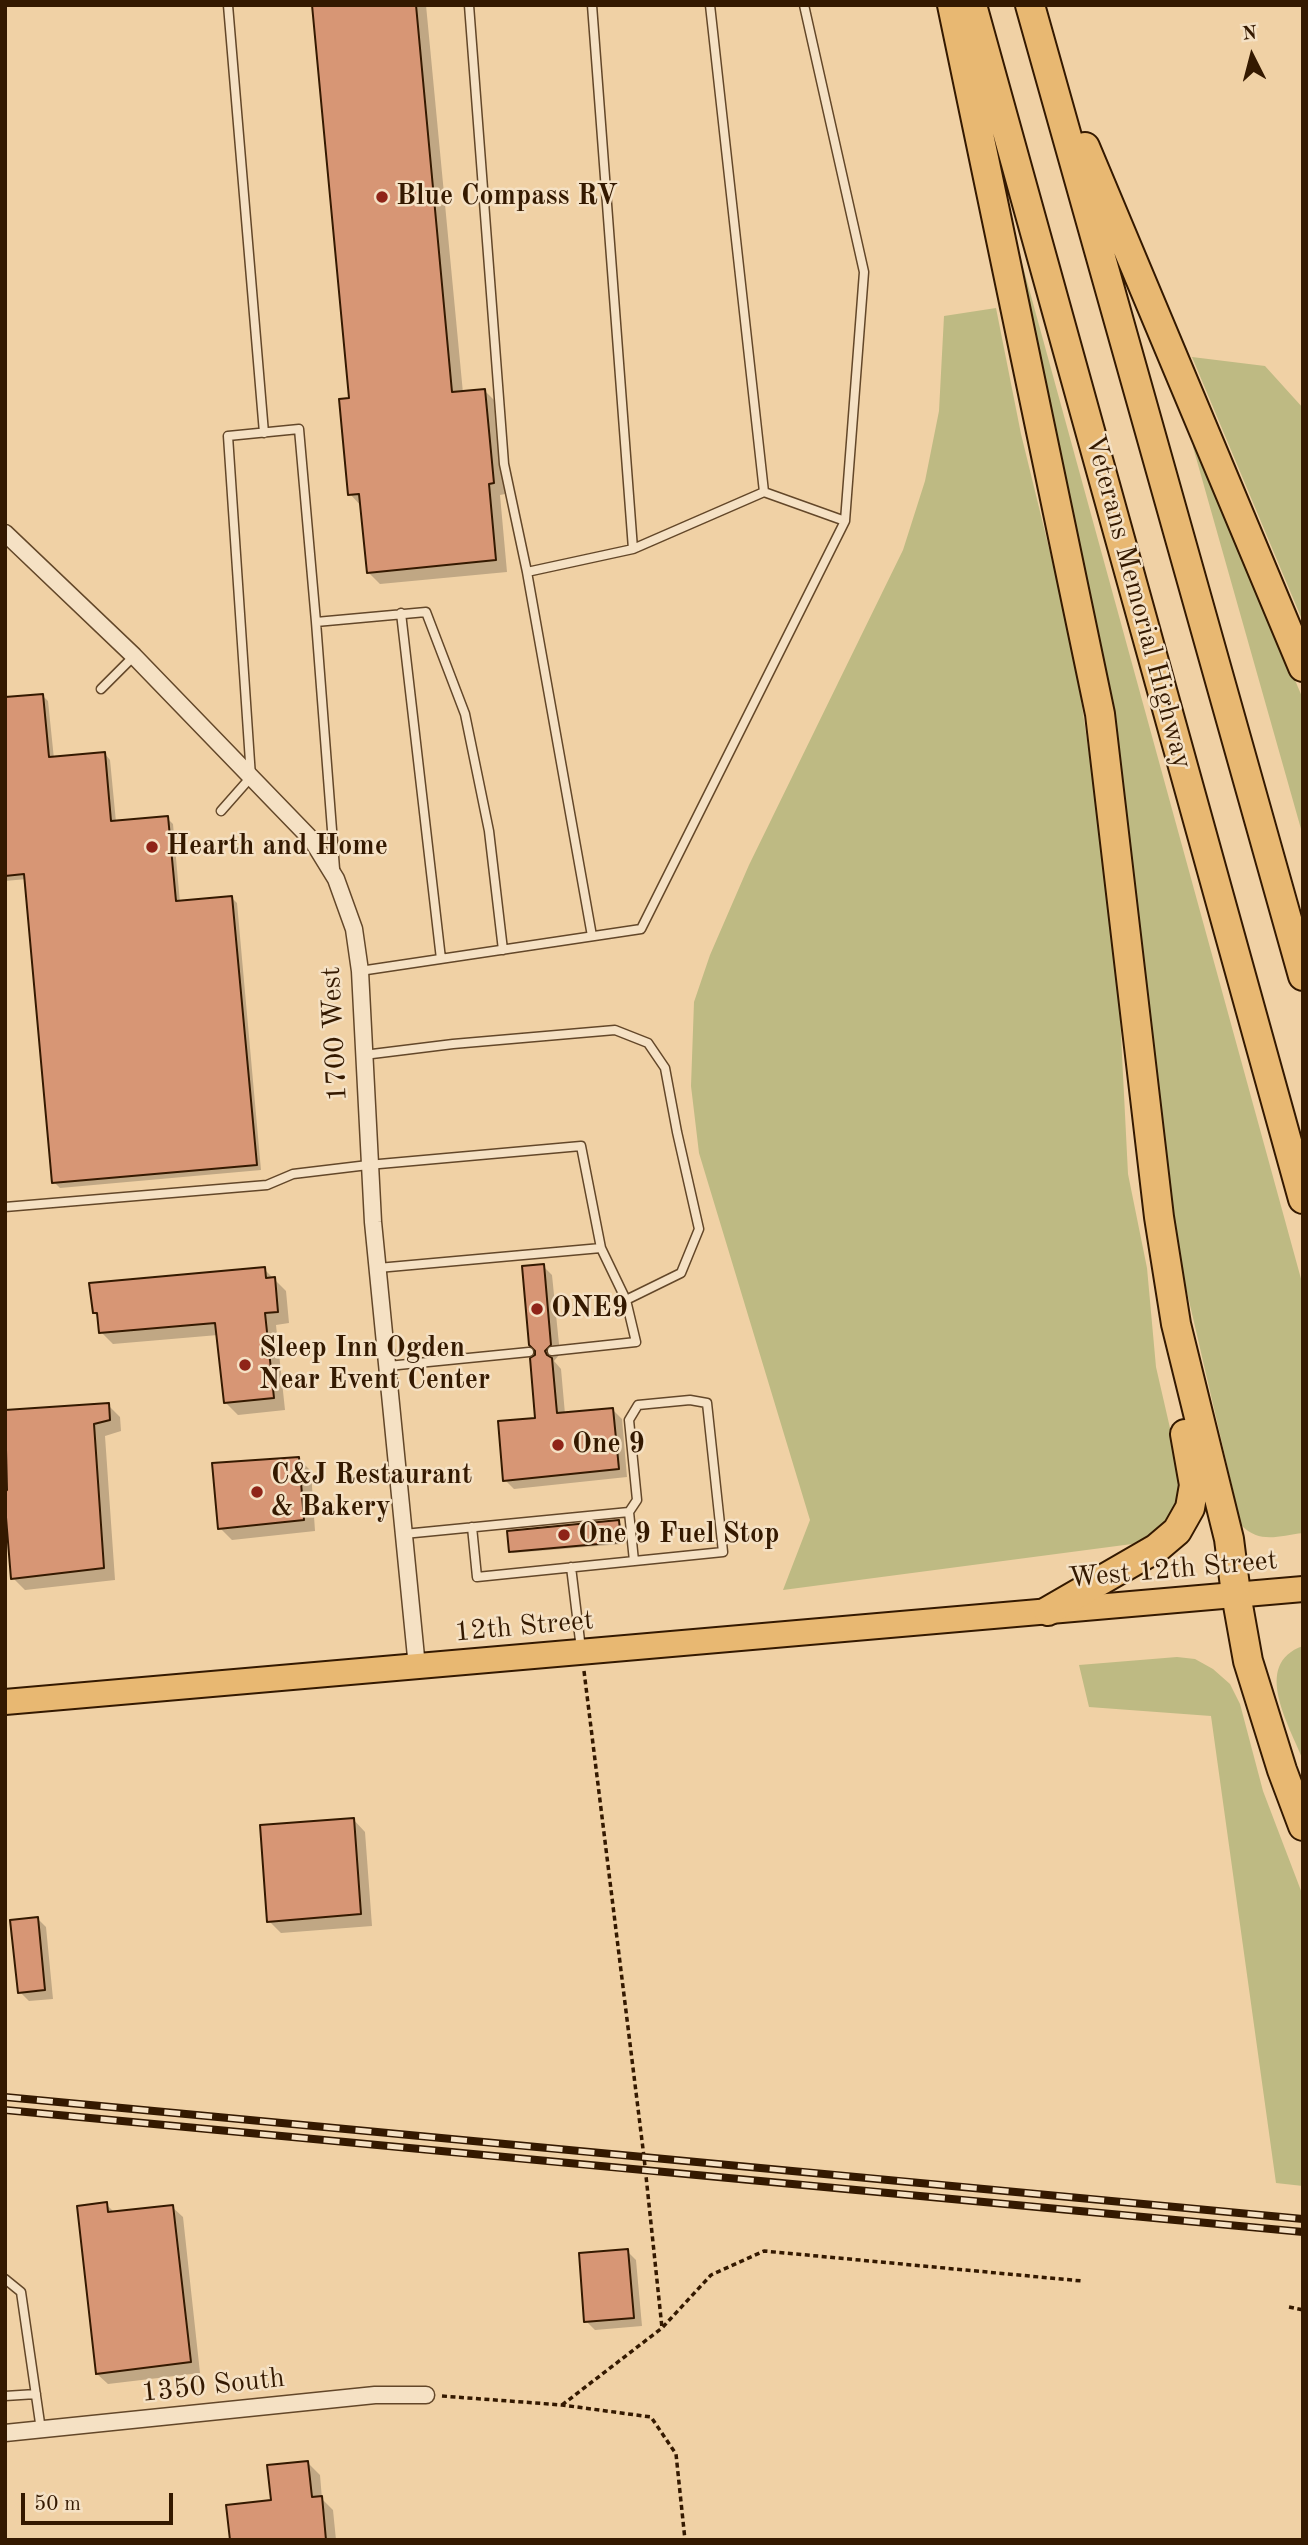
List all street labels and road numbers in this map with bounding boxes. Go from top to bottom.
street label: Veterans Memorial Highway [1077,431,1199,773]
street label: 1700 West [315,966,355,1102]
street label: West 12th Street [1067,1544,1279,1596]
street label: 12th Street [453,1604,595,1650]
street label: 1350 South [140,2362,286,2410]

